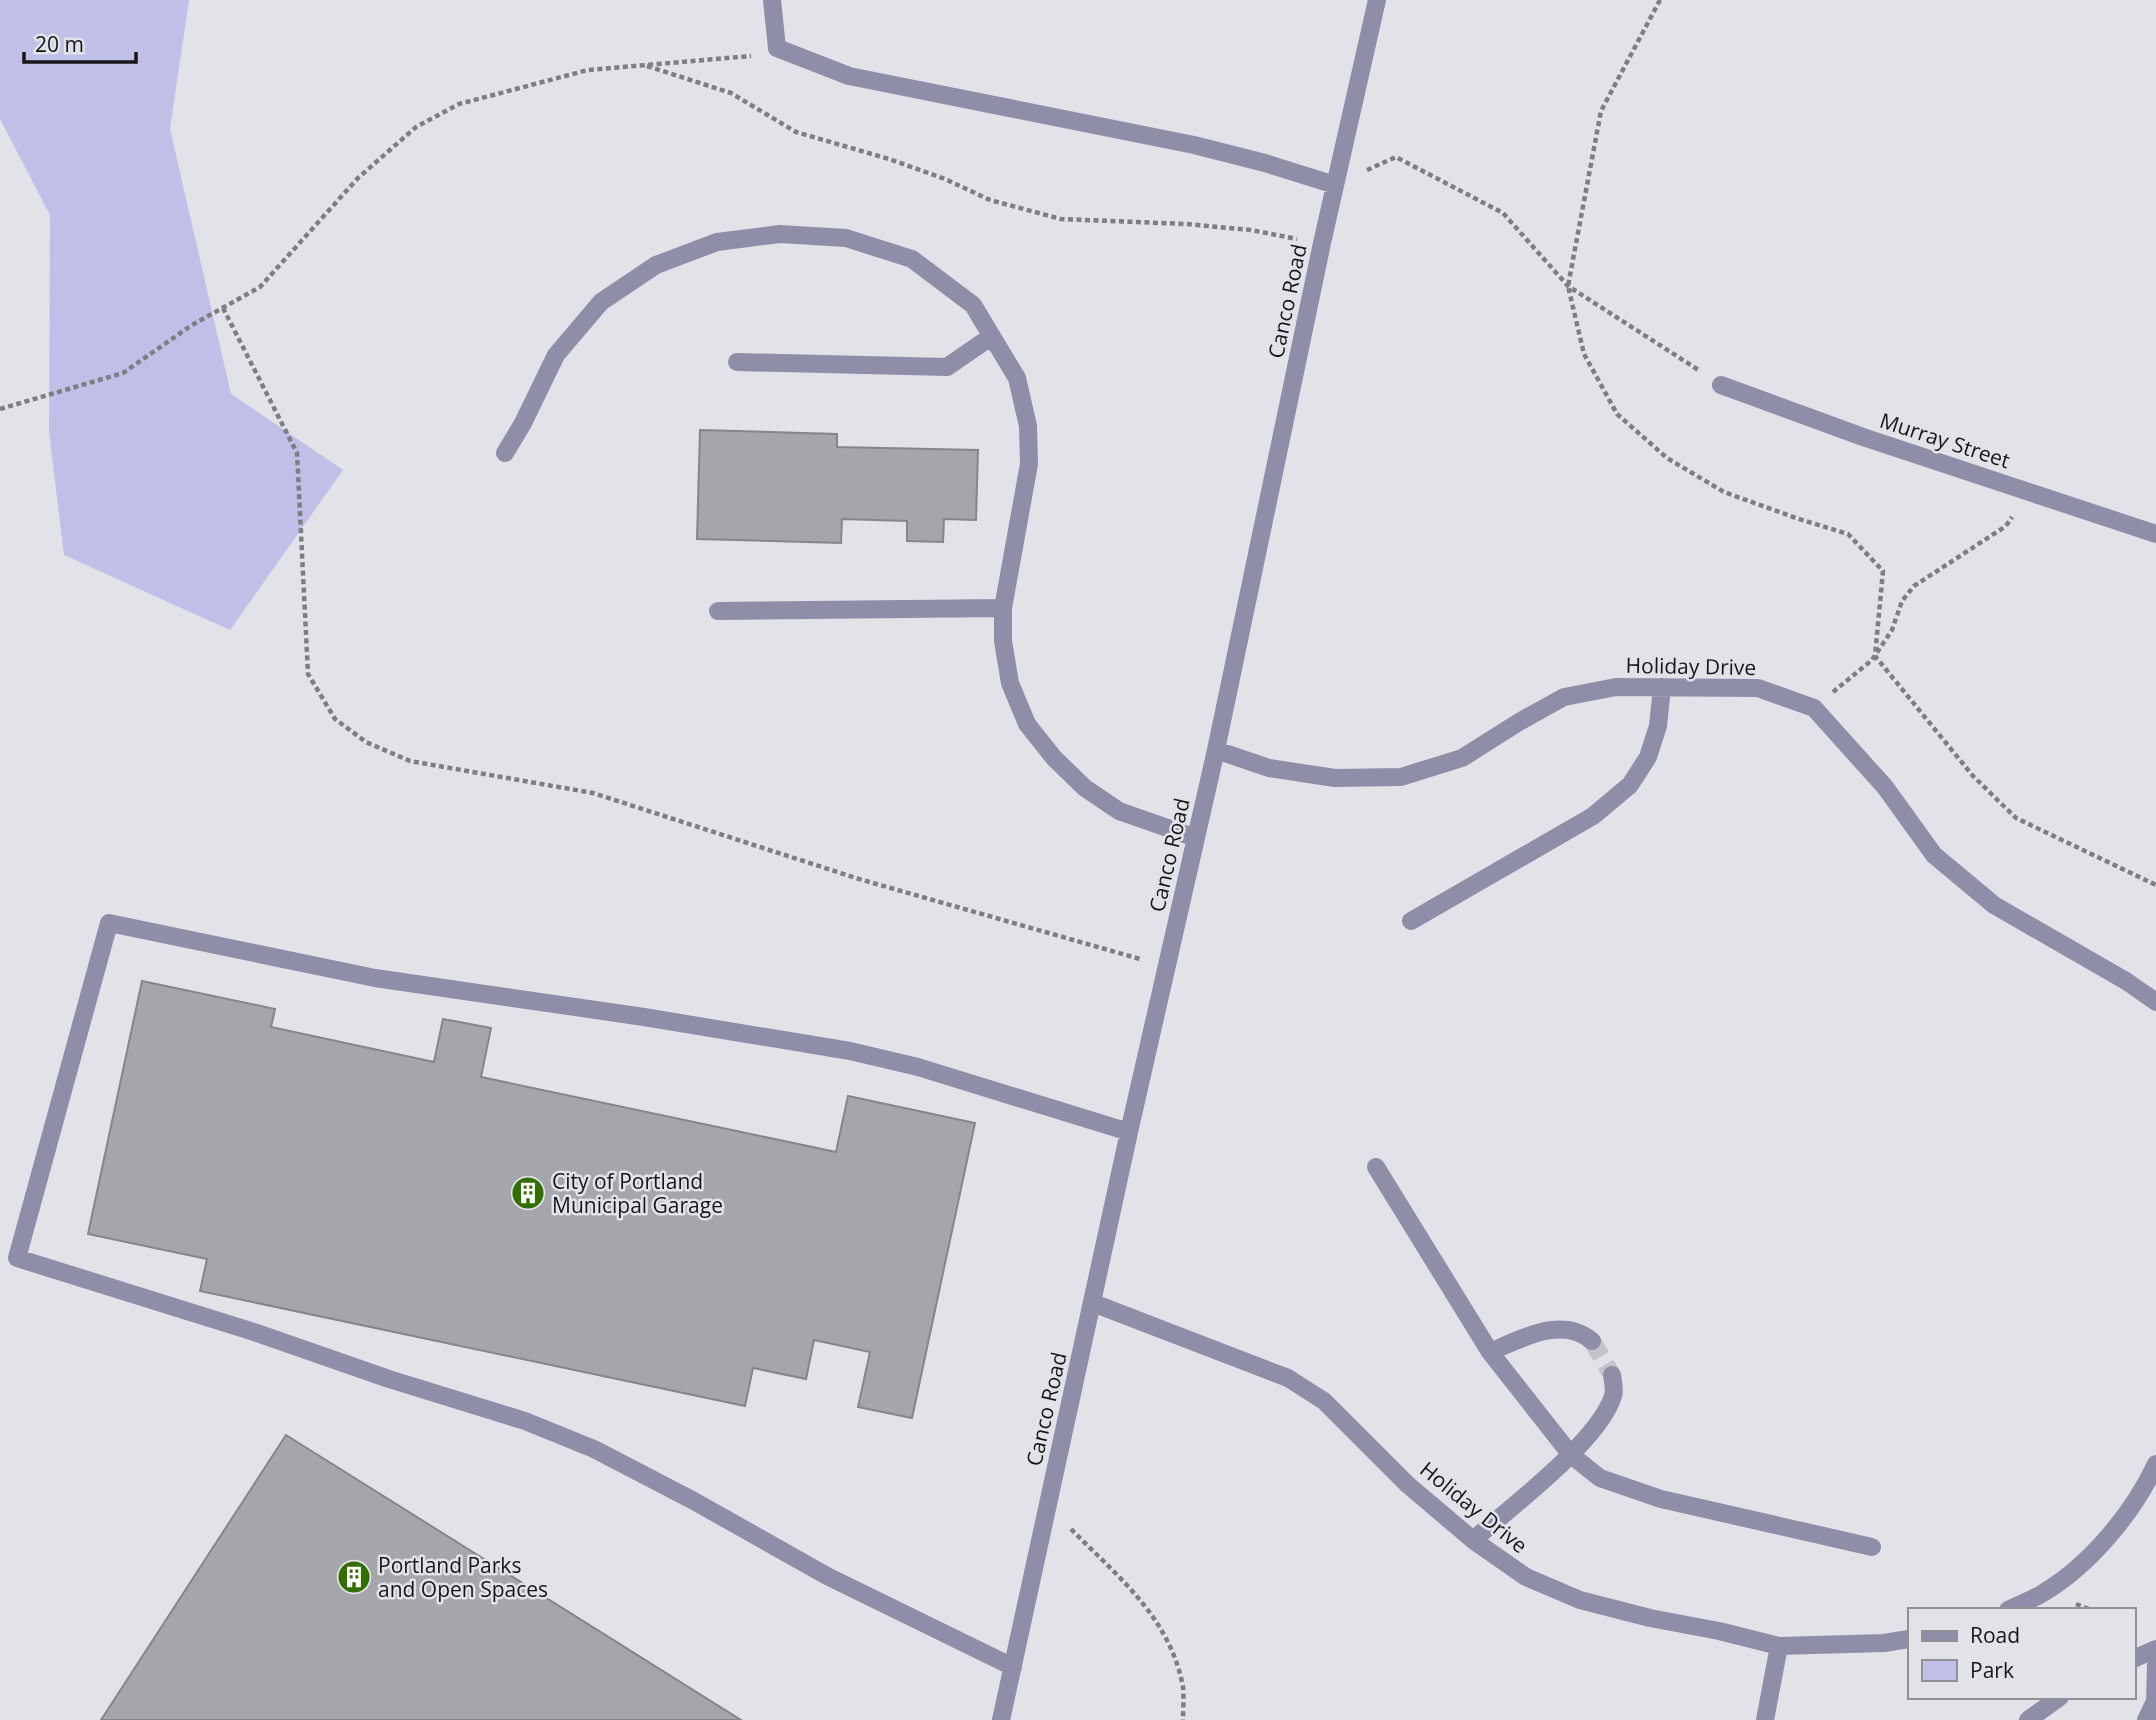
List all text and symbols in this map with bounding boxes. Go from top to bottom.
scale bar [24,21,136,65]
text: 20 m [35,30,84,58]
street label: Canco Road [1261,241,1313,361]
street label: Murray Street [1876,406,2014,474]
street label: Holiday Drive [1625,651,1757,681]
street label: Canco Road [1142,795,1196,915]
place label: City of Portland Municipal Garage [552,1167,723,1219]
building icon: City of Portland Municipal Garage [509,1174,547,1212]
street label: Canco Road [1019,1349,1073,1469]
street label: Holiday Drive [1414,1455,1534,1559]
place label: Portland Parks and Open Spaces [378,1551,548,1603]
building icon: Portland Parks and Open Spaces [335,1558,373,1596]
legend [1908,1608,2135,1699]
text: Road [1970,1621,2020,1649]
text: Park [1970,1656,2014,1684]

